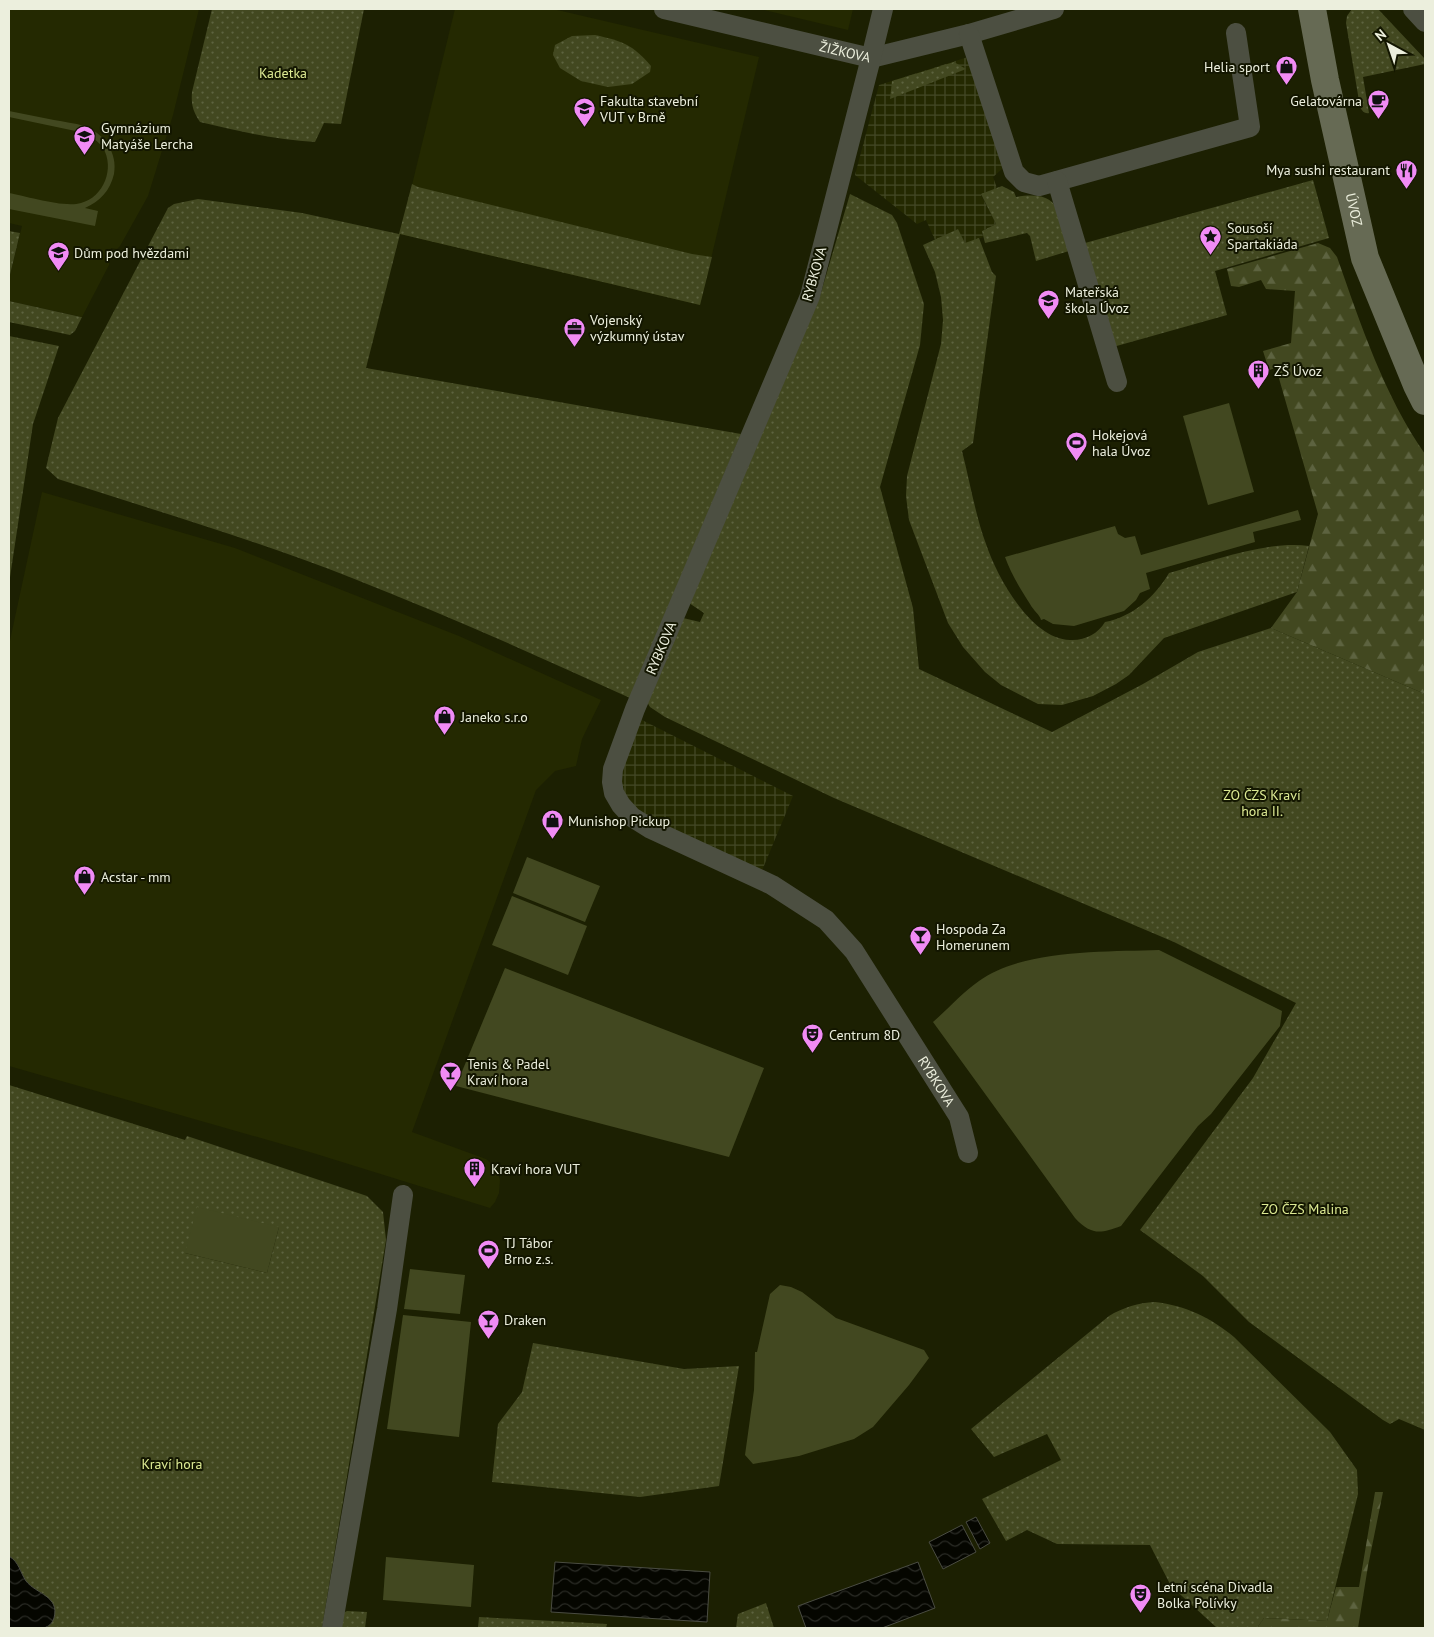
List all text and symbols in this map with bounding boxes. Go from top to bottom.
north arrow [1364,20,1414,70]
text: N [1371,25,1390,45]
street label: ŽIŽKOVA [818,37,873,67]
shop icon: Helia sport [1274,55,1298,86]
place label: Helia sport [1204,58,1270,76]
park label: Kadetka [259,64,307,82]
cafe icon: Gelatovárna [1366,89,1390,120]
place label: Fakulta stavební VUT v Brně [599,92,698,126]
place label: Gelatovárna [1290,92,1362,110]
school or university icon: Fakulta stavební VUT v Brně [572,97,596,128]
place label: Gymnázium Matyáše Lercha [101,119,193,153]
school or university icon: Gymnázium Matyáše Lercha [73,124,97,155]
restaurant icon: Mya sushi restaurant [1394,158,1418,189]
place label: Mya sushi restaurant [1266,161,1390,179]
street label: ÚVOZ [1342,191,1367,228]
place label: Sousoší Spartakiáda [1227,219,1298,253]
place icon: Sousoší Spartakiáda [1199,224,1223,255]
school or university icon: Dům pod hvězdami [46,241,70,272]
place label: Dům pod hvězdami [74,244,189,262]
street label: RYBKOVA [798,244,831,303]
place label: Mateřská škola Úvoz [1065,283,1129,317]
school or university icon: Mateřská škola Úvoz [1037,288,1061,319]
place label: Vojenský výzkumný ústav [589,311,685,345]
office icon: Vojenský výzkumný ústav [562,316,586,347]
building icon: ZŠ Úvoz [1246,359,1270,390]
place label: ZŠ Úvoz [1274,362,1322,380]
place label: Hokejová hala Úvoz [1092,426,1151,460]
sports icon: Hokejová hala Úvoz [1064,431,1088,462]
street label: RYBKOVA [642,618,681,677]
shop icon: Janeko s.r.o [433,705,457,736]
place label: Janeko s.r.o [460,708,528,726]
park label: ZO ČZS Kraví hora II. [1223,786,1301,820]
shop icon: Munishop Pickup [540,809,564,840]
place label: Munishop Pickup [568,812,670,830]
shop icon: Acstar - mm [73,865,97,896]
place label: Acstar - mm [101,868,171,886]
place label: Hospoda Za Homerunem [936,920,1010,954]
bar icon: Hospoda Za Homerunem [908,925,932,956]
theatre icon: Centrum 8D [801,1023,825,1054]
place label: Centrum 8D [829,1026,900,1044]
street label: RYBKOVA [914,1053,959,1110]
place label: Tenis & Padel Kraví hora [467,1055,549,1089]
bar icon: Tenis & Padel Kraví hora [439,1060,463,1091]
building icon: Kraví hora VUT [463,1157,487,1188]
place label: Kraví hora VUT [491,1160,580,1178]
park label: ZO ČZS Malina [1261,1200,1349,1218]
place label: TJ Tábor Brno z.s. [504,1234,554,1268]
sports icon: TJ Tábor Brno z.s. [476,1239,500,1270]
bar icon: Draken [476,1308,500,1339]
place label: Draken [504,1311,546,1329]
park label: Kraví hora [142,1455,203,1473]
place label: Letní scéna Divadla Bolka Polívky [1157,1578,1273,1612]
theatre icon: Letní scéna Divadla Bolka Polívky [1129,1583,1153,1614]

